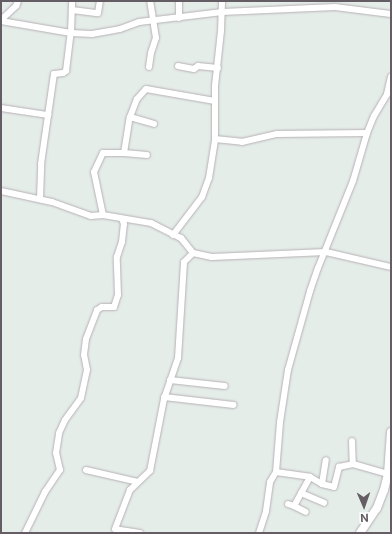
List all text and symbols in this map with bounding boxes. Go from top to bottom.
north arrow [344,486,384,526]
text: N [360,511,369,525]

